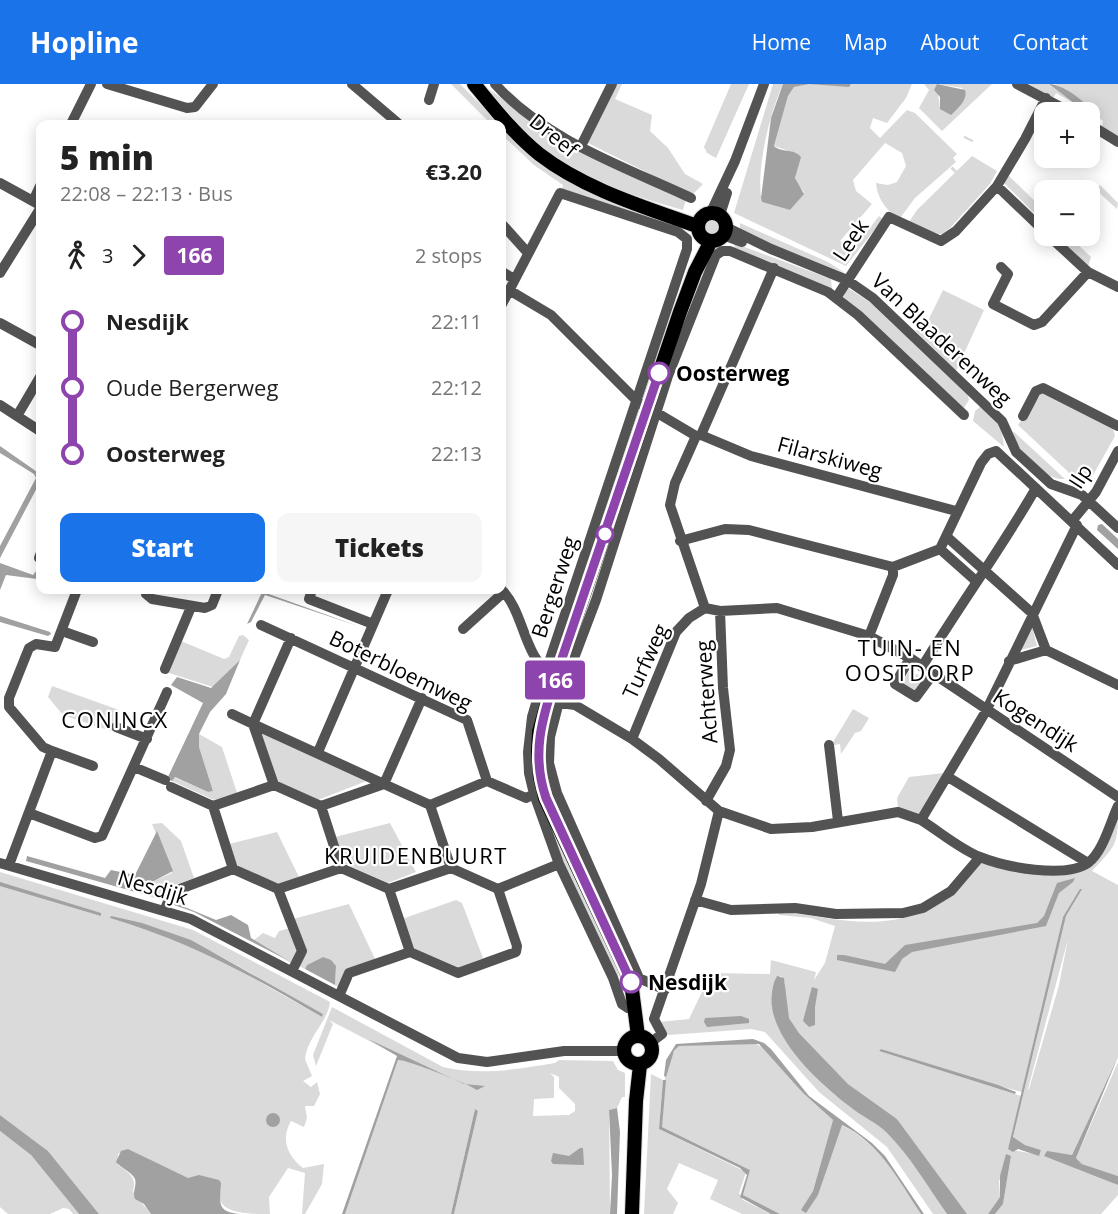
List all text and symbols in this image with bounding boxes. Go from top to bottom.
text: Hopline [30,23,139,61]
text: Home [752,28,811,56]
text: Map [844,28,887,56]
text: About [920,28,980,56]
text: Contact [1013,28,1088,56]
map controls [1034,102,1100,246]
button: + [1034,102,1100,168]
street label: Dreef [524,107,585,164]
text: 5 min [60,135,154,180]
text: €3.20 [425,156,482,186]
text: 22:08 – 22:13 · Bus [60,180,233,207]
button: − [1034,180,1100,246]
street label: Leek [826,213,874,267]
icon: walk [60,239,93,272]
icon: forward [122,239,155,272]
text: 166 [176,241,212,269]
text: 3 [102,242,113,269]
text: 2 stops [415,242,482,269]
street label: Van Blaaderenweg [866,267,1018,411]
text: Nesdijk [106,306,189,336]
text: 22:11 [431,308,482,335]
place label: Oosterweg [676,359,790,387]
marker: Oosterweg [648,362,670,384]
text: Oude Bergerweg [106,372,278,402]
text: 22:12 [431,374,482,401]
street label: Filarskiweg [774,430,886,484]
text: Oosterweg [106,438,225,468]
text: 22:13 [431,440,482,467]
street label: Ilp [1062,458,1098,494]
button: Start [60,513,265,582]
button: Tickets [277,513,482,582]
unlabelled marker [596,525,614,543]
street label: Bergerweg [524,533,584,641]
street label: Turfweg [615,619,675,703]
street label: Boterbloemweg [325,623,477,717]
district label: TUIN- EN OOSTDORP [845,632,975,687]
street label: Achterweg [688,639,724,745]
line badge: 166 [520,660,590,700]
text: 166 [537,666,573,694]
street label: Kogendijk [988,682,1084,758]
district label: CONINCX [61,704,169,734]
district label: KRUIDENBUURT [324,840,508,870]
street label: Nesdijk [114,863,192,911]
place label: Nesdijk [648,968,728,996]
marker: Nesdijk [620,971,642,993]

